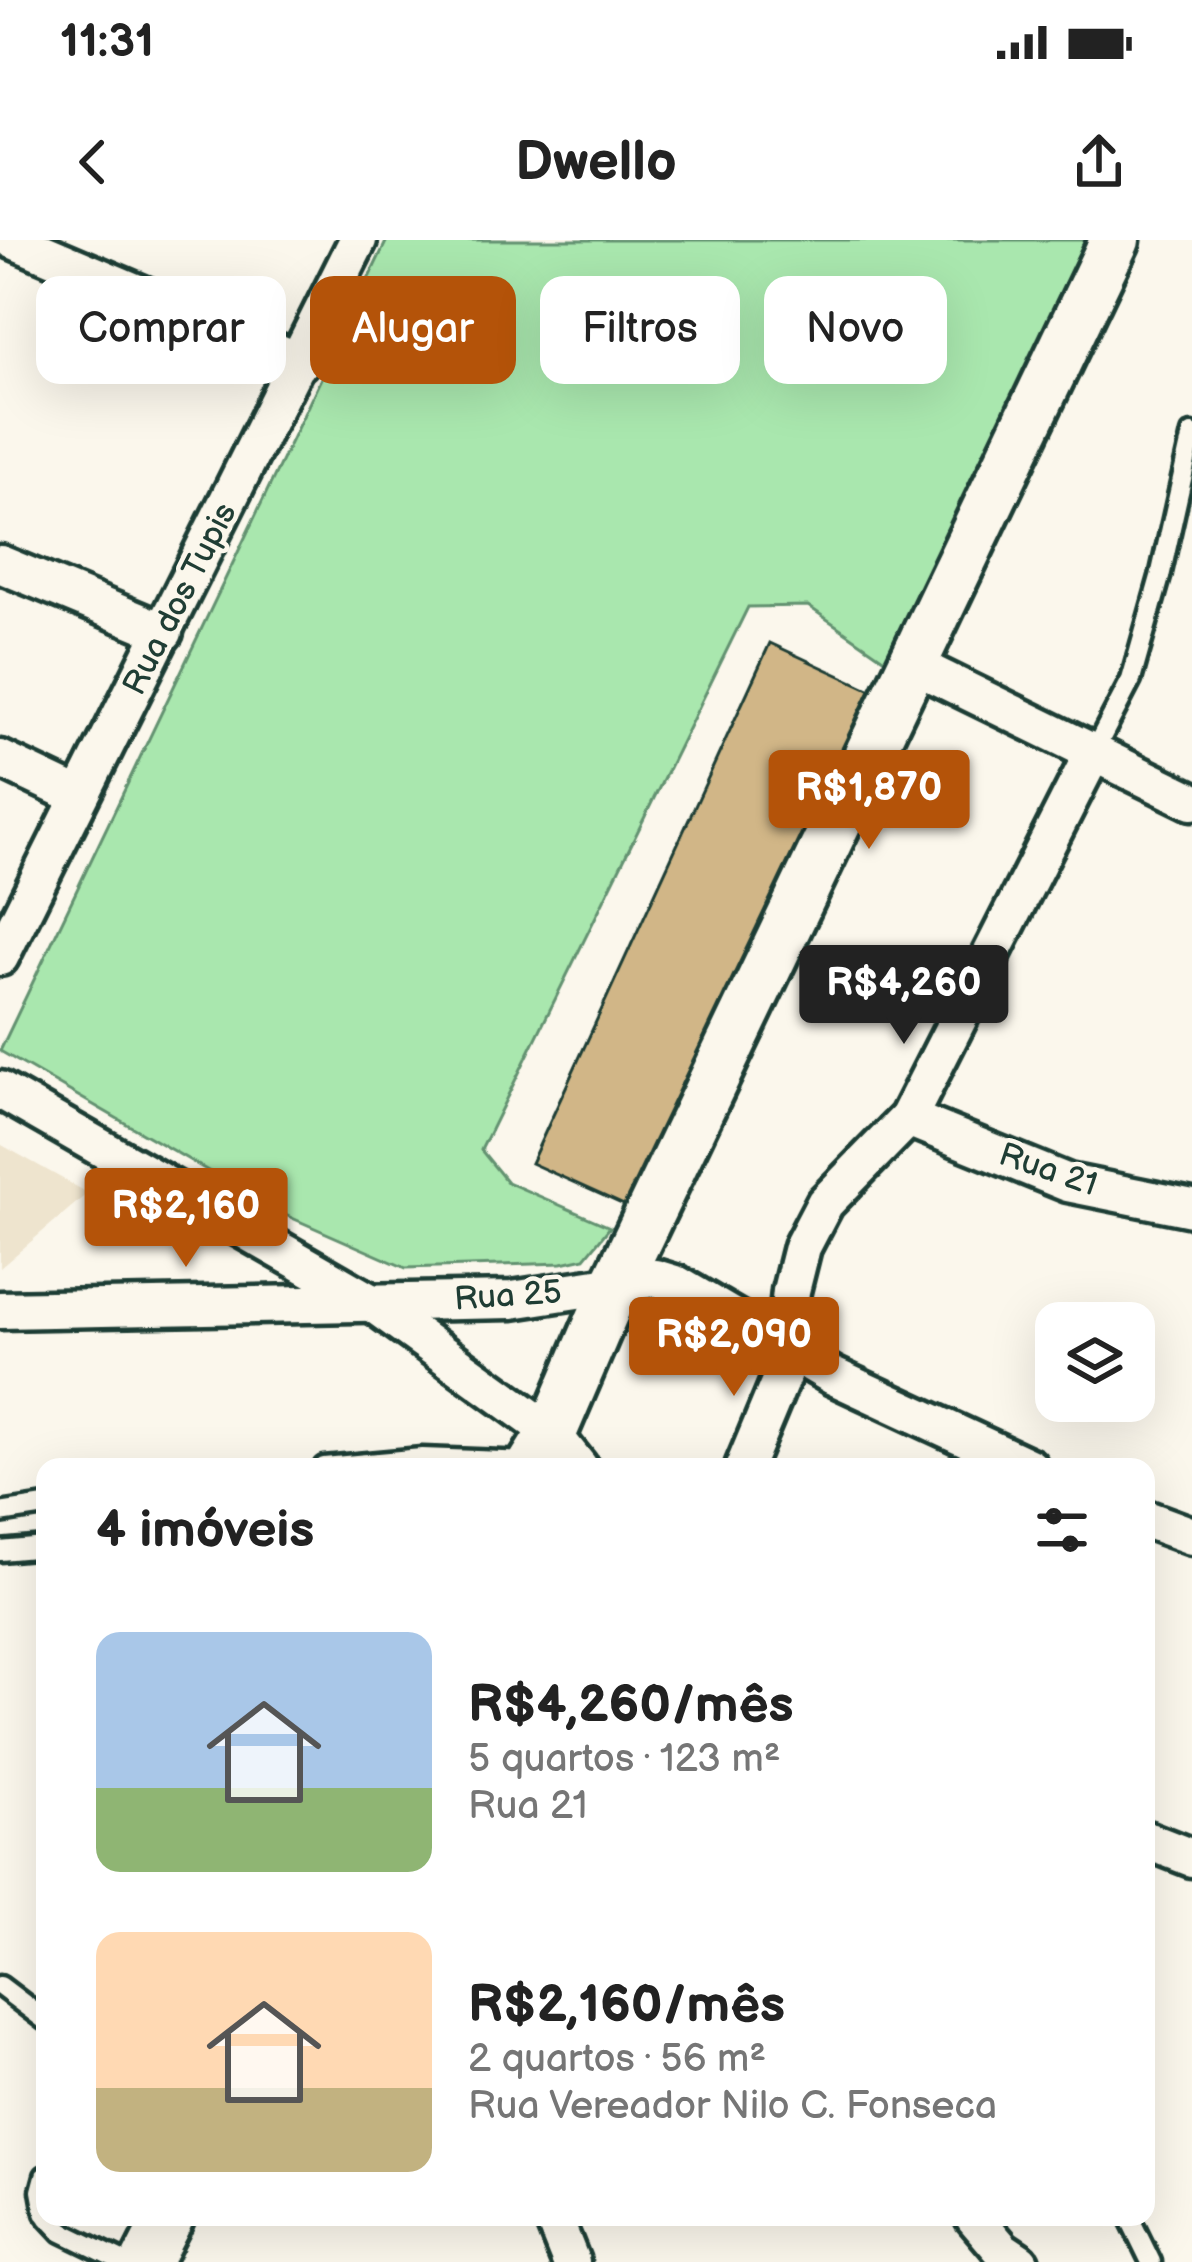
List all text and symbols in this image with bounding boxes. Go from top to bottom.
text: 11:31 [60,15,154,70]
icon: back [60,129,126,195]
icon: share [1066,129,1132,195]
text: Dwello [515,130,677,195]
chip: Comprar [36,276,286,384]
chip: Alugar [310,276,516,384]
chip: Filtros [540,276,740,384]
chip: Novo [764,276,947,384]
street label: Rua dos Tupis [114,496,246,702]
pin: R$1,870 [758,750,980,852]
text: R$1,870 [796,765,942,812]
pin: R$4,260 [793,945,1015,1047]
text: R$4,260 [826,960,982,1007]
street label: Rua 21 [994,1135,1102,1205]
pin: R$2,160 [75,1168,297,1270]
text: R$2,160 [112,1183,260,1230]
street label: Rua 25 [453,1272,563,1320]
pin: R$2,090 [623,1297,845,1399]
map controls [1035,1302,1155,1422]
button: layers [1035,1302,1155,1422]
text: R$2,090 [656,1312,812,1359]
icon: filters [1029,1497,1095,1563]
text: 4 imóveis [96,1500,314,1561]
text: R$4,260/mês [468,1675,794,1736]
icon: home [192,1680,336,1824]
text: 5 quartos · 123 m² [468,1736,781,1783]
text: Rua 21 [468,1783,588,1830]
text: R$2,160/mês [468,1975,785,2036]
icon: home [192,1980,336,2124]
text: 2 quartos · 56 m² [468,2036,766,2083]
text: Rua Vereador Nilo C. Fonseca [468,2083,997,2130]

